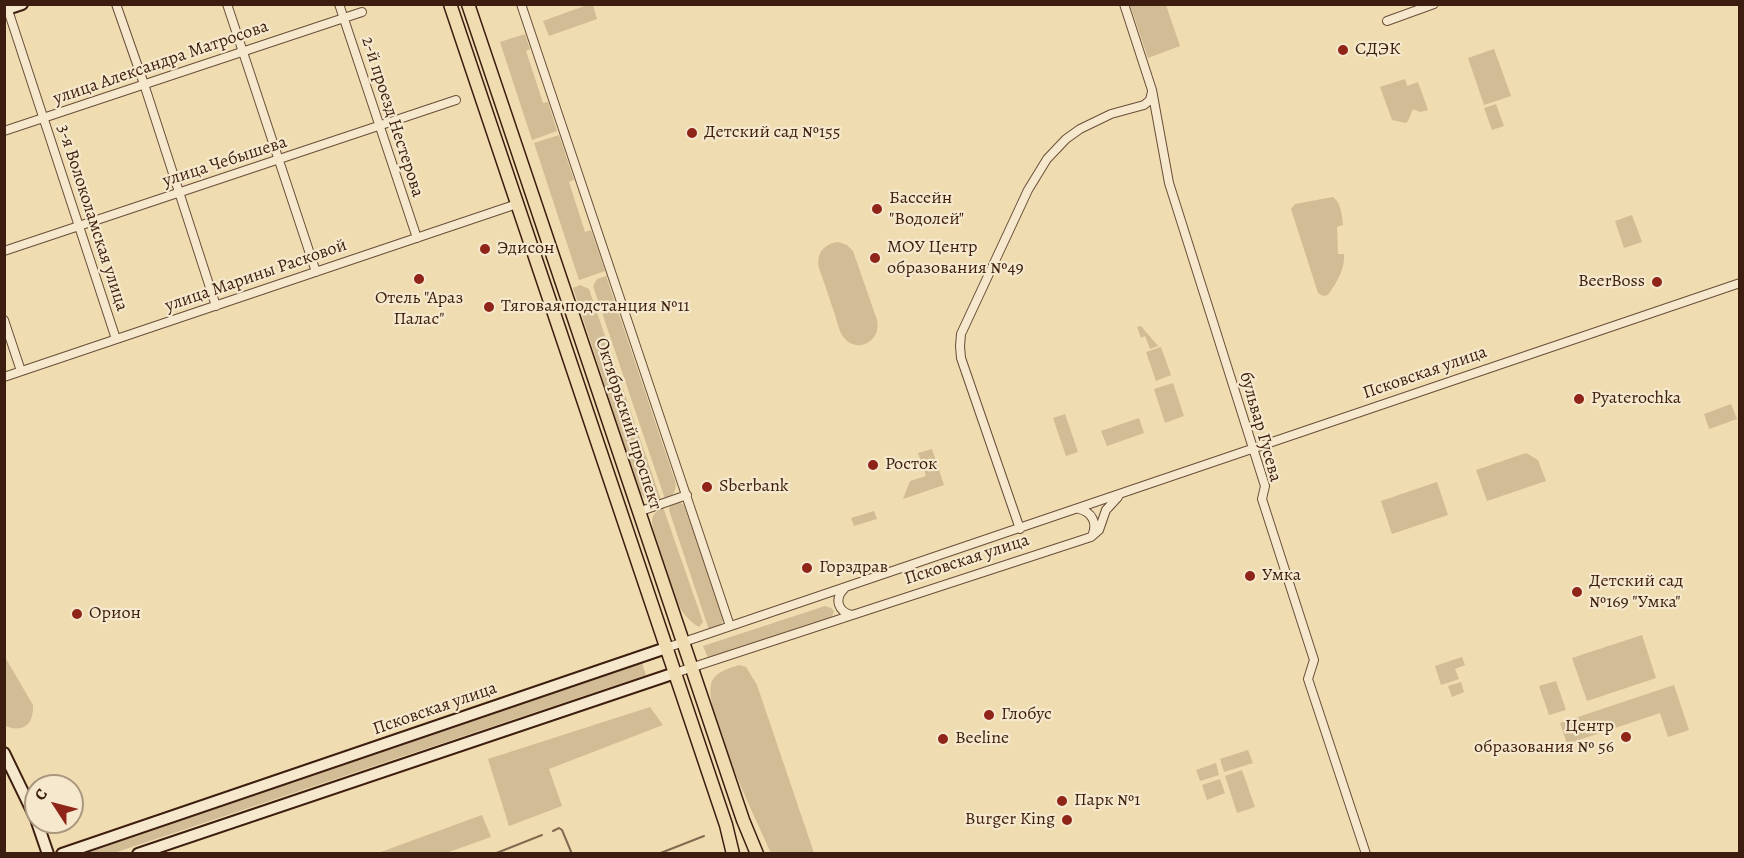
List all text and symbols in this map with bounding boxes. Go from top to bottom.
street label: улица Александра Матросова [51,16,271,110]
street label: 2-й проезд Нестерова [356,34,428,200]
place label: СДЭК [1355,39,1400,61]
marker: СДЭК [1336,43,1350,57]
street label: 3-я Волоколамская улица [52,122,132,314]
place label: Детский сад №155 [704,122,841,144]
marker: Детский сад №155 [685,126,699,140]
street label: улица Чебышева [160,132,290,192]
place label: Бассейн "Водолей" [889,188,964,230]
marker: Бассейн "Водолей" [870,202,884,216]
street label: улица Марины Расковой [162,235,350,317]
place label: МОУ Центр образования №49 [887,237,1024,280]
place label: Эдисон [497,238,555,260]
marker: Эдисон [478,242,492,256]
marker: МОУ Центр образования №49 [868,251,882,265]
place label: BeerBoss [1578,271,1645,293]
marker: Отель "Араз Палас" [412,272,426,286]
marker: BeerBoss [1650,275,1664,289]
place label: Отель "Араз Палас" [375,288,463,330]
place label: Тяговая подстанция №11 [501,296,690,318]
marker: Тяговая подстанция №11 [482,300,496,314]
street label: Октябрьский проспект [590,335,666,513]
street label: Псковская улица [1360,342,1490,404]
street label: бульвар Гусева [1234,370,1286,484]
place label: Pyaterochka [1591,388,1681,410]
marker: Pyaterochka [1572,392,1586,406]
place label: Росток [885,454,937,476]
marker: Росток [866,458,880,472]
place label: Sberbank [719,476,789,498]
marker: Sberbank [700,480,714,494]
street label: Псковская улица [902,530,1032,590]
place label: Горздрав [819,557,888,579]
marker: Горздрав [800,561,814,575]
place label: Умка [1262,565,1301,587]
marker: Умка [1243,569,1257,583]
place label: Детский сад №169 "Умка" [1589,571,1683,614]
marker: Детский сад №169 "Умка" [1570,585,1584,599]
place label: Орион [89,603,141,625]
marker: Орион [70,607,84,621]
street label: Псковская улица [370,678,500,740]
place label: Глобус [1001,704,1052,726]
marker: Глобус [982,708,996,722]
place label: Центр образования № 56 [1474,716,1614,758]
place label: Beeline [955,728,1009,750]
marker: Центр образования № 56 [1619,730,1633,744]
marker: Beeline [936,732,950,746]
north arrow [24,774,84,834]
text: С [29,784,53,805]
place label: Парк №1 [1074,790,1140,812]
marker: Парк №1 [1055,794,1069,808]
place label: Burger King [965,809,1055,831]
marker: Burger King [1060,813,1074,827]

